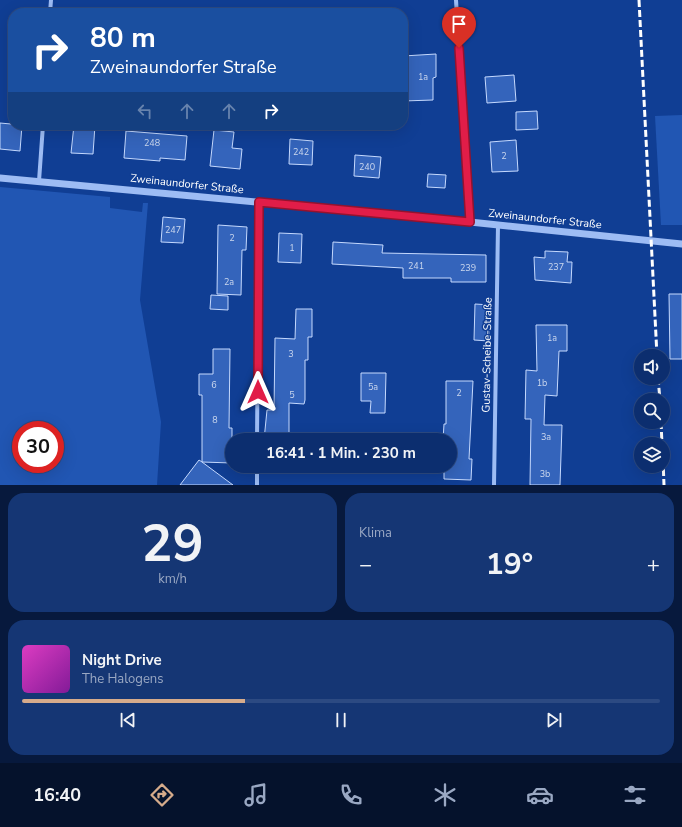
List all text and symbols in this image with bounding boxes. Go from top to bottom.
pin [442,7.0,476,48]
icon: arrive [448,13,470,35]
text: 80 m [90,19,156,57]
icon: right [24,24,76,76]
text: Zweinaundorfer Straße [90,55,277,79]
house number: 1a [418,71,428,83]
icon: left [134,100,156,122]
icon: ahead [176,100,198,122]
icon: ahead [218,100,240,122]
icon: right [260,100,282,122]
house number: 248 [144,137,160,149]
house number: 242 [293,146,309,158]
house number: 2 [501,150,507,162]
house number: 240 [359,161,375,173]
street label: Zweinaundorfer Straße [129,171,245,197]
street label: Zweinaundorfer Straße [487,206,603,232]
house number: 247 [165,224,181,236]
house number: 2 [229,232,235,244]
house number: 1 [289,242,295,254]
house number: 241 [408,260,424,272]
house number: 237 [548,261,564,273]
house number: 239 [460,262,476,274]
house number: 2a [224,276,234,288]
street label: Gustav-Scheibe-Straße [478,297,496,413]
house number: 1a [547,332,557,344]
house number: 3 [288,348,294,360]
map controls [634,349,670,473]
button: sound [634,349,670,385]
position arrow [237,371,279,413]
house number: 1b [537,377,547,389]
house number: 6 [211,379,217,391]
house number: 5a [368,381,378,393]
house number: 2 [456,387,462,399]
house number: 5 [289,389,295,401]
button: search [634,393,670,429]
house number: 8 [212,414,218,426]
speed limit sign: 30 [12,421,64,473]
house number: 3a [541,431,551,443]
button: layers [634,437,670,473]
text: 16:41 · 1 Min. · 230 m [266,443,416,463]
house number: 3b [540,468,550,480]
text: 29 [141,508,204,579]
text: Klima [359,524,392,542]
text: 19° [486,544,533,585]
text: − [359,550,372,580]
text: + [647,550,660,580]
text: km/h [158,570,187,588]
text: Night Drive [82,650,162,670]
text: The Halogens [82,670,163,688]
icon: previous [117,709,139,731]
icon: pause [330,709,352,731]
icon: next [543,709,565,731]
icon: directions [148,781,176,809]
icon: music [242,781,270,809]
icon: phone [337,781,365,809]
icon: climate [431,781,459,809]
icon: car [526,781,554,809]
icon: filters [621,781,649,809]
text: 16:40 [33,783,81,807]

